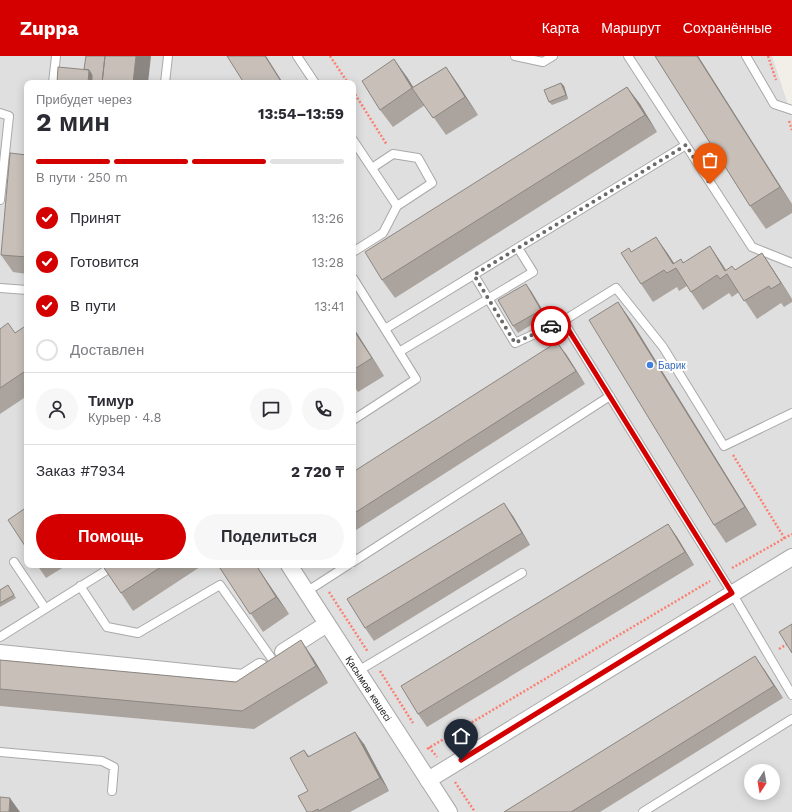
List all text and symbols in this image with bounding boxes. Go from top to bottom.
text: Zuppa [20,17,78,40]
text: Карта [542,20,579,36]
text: Маршрут [601,20,661,36]
text: Сохранённые [683,20,772,36]
text: Прибудет через [36,92,132,107]
text: 13:54–13:59 [258,105,344,123]
text: 2 мин [36,107,110,137]
pin [693,143,727,184]
icon: bag [699,149,721,171]
text: В пути · 250 m [36,170,128,185]
icon: check [36,207,58,229]
text: Принят [70,209,121,227]
text: 13:26 [312,211,344,226]
icon: check [36,251,58,273]
text: Готовится [70,253,139,271]
text: 13:28 [312,255,344,270]
icon: check [36,295,58,317]
text: В пути [70,297,116,315]
text: 13:41 [315,299,344,314]
courier [531,306,571,346]
icon: car [540,315,562,337]
text: Доставлен [70,341,144,359]
marker: Барик [645,360,655,370]
place label: Барик [658,360,686,371]
button: person [36,388,78,430]
button: chat [250,388,292,430]
button: phone [302,388,344,430]
text: Тимур [88,392,134,410]
text: Курьер · 4.8 [88,410,161,425]
text: Заказ #7934 [36,462,125,480]
text: 2 720 ₸ [291,463,344,481]
button: Помощь [36,514,186,560]
button: Поделиться [194,514,344,560]
street label: Қасымов көшесі [344,654,394,723]
pin [444,719,478,760]
icon: home [450,725,472,747]
north arrow [744,764,780,800]
map controls [744,764,780,800]

